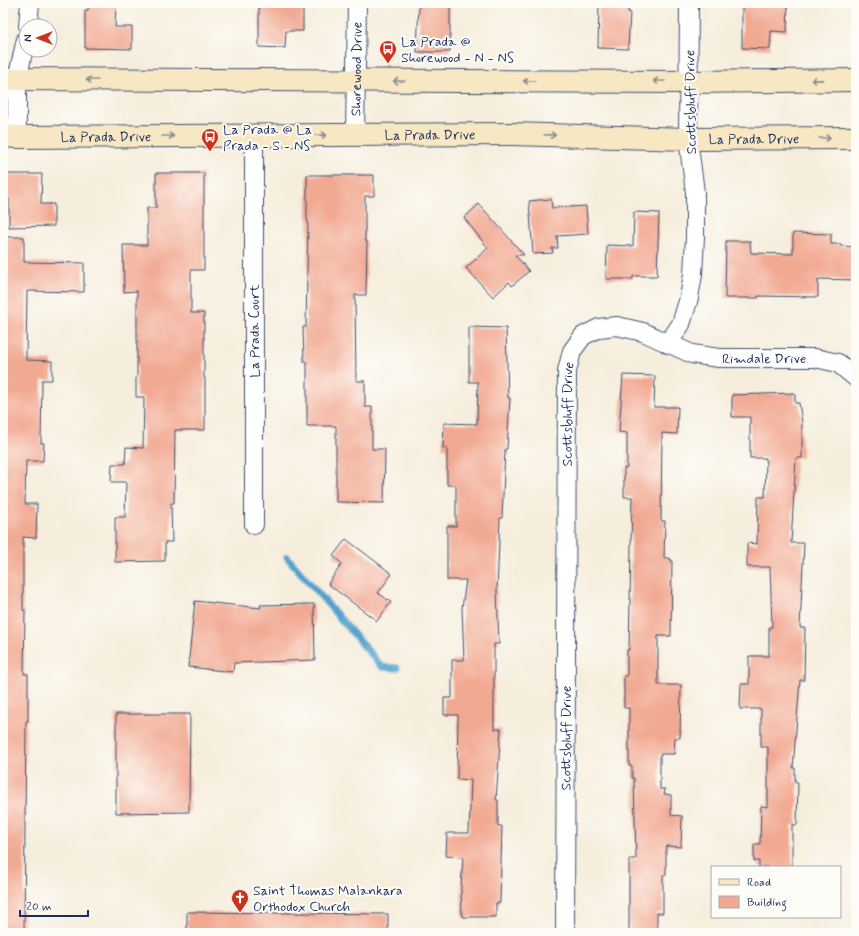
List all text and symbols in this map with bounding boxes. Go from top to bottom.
north arrow [18,18,58,58]
street label: Shorewood Drive [347,22,367,116]
place label: La Prada @ Shorewood - N - NS [401,33,514,67]
text: N [22,34,36,42]
bus stop icon: La Prada @ Shorewood - N - NS [378,39,398,64]
street label: Scottsbluff Drive [681,49,701,154]
one-way arrow [86,76,99,84]
one-way arrow [811,76,824,84]
one-way arrow [393,77,406,85]
one-way arrow [523,77,536,85]
one-way arrow [653,77,666,85]
place label: La Prada @ La Prada - S - NS [223,121,312,155]
street label: La Prada Drive [384,126,475,145]
bus stop icon: La Prada @ La Prada - S - NS [200,127,220,152]
street label: La Prada Drive [60,128,151,147]
street label: La Prada Drive [708,130,799,149]
one-way arrow [314,131,327,139]
one-way arrow [543,131,556,139]
one-way arrow [161,132,174,140]
one-way arrow [818,135,831,142]
street label: La Prada Court [246,284,264,378]
street label: Rimdale Drive [722,350,806,368]
street label: Scottsbluff Drive [559,360,579,466]
street label: Scottsbluff Drive [558,686,576,790]
legend [711,866,841,918]
text: Road [747,875,771,891]
place label: Saint Thomas Malankara Orthodox Church [253,882,403,916]
church icon: Saint Thomas Malankara Orthodox Church [230,888,250,913]
scale bar [20,892,88,918]
text: Building [747,895,787,912]
text: 20 m [26,899,52,915]

